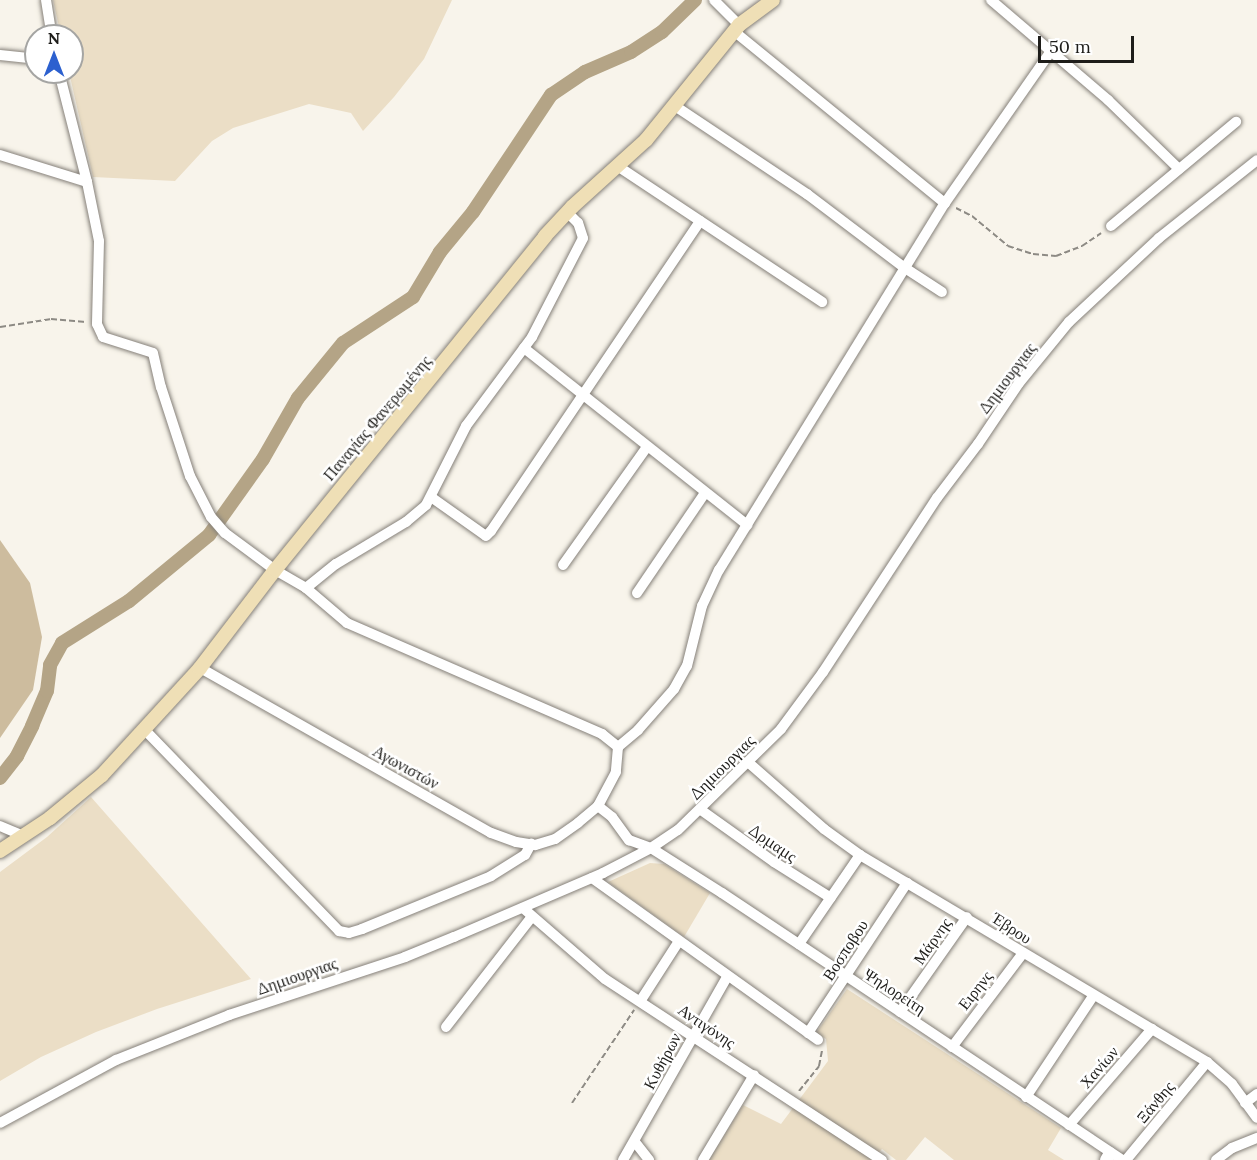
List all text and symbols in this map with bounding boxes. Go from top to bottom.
north arrow [24,24,84,84]
scale bar [1041,24,1137,62]
text: N [48,28,60,48]
text: 50 m [1049,35,1091,58]
street label: Δημιουργιας [974,339,1040,417]
street label: Παναγίας Φανερωμένης [319,352,435,484]
street label: Δημιουργιας [686,731,758,803]
street label: Αγωνιστών [370,741,442,793]
street label: Δρμαμς [745,820,801,866]
street label: Έβρου [989,908,1035,948]
street label: Μάρνης [909,914,955,968]
street label: Βοσποβου [818,916,872,984]
street label: Δημιουργιας [254,953,340,999]
street label: Ψηλορείτη [861,964,929,1018]
street label: Ειρηνς [954,967,996,1013]
street label: Αντιγόνης [675,1000,739,1052]
street label: Κυθήρων [639,1029,685,1093]
street label: Χανίων [1076,1042,1122,1092]
street label: Ξάνθης [1132,1077,1178,1127]

